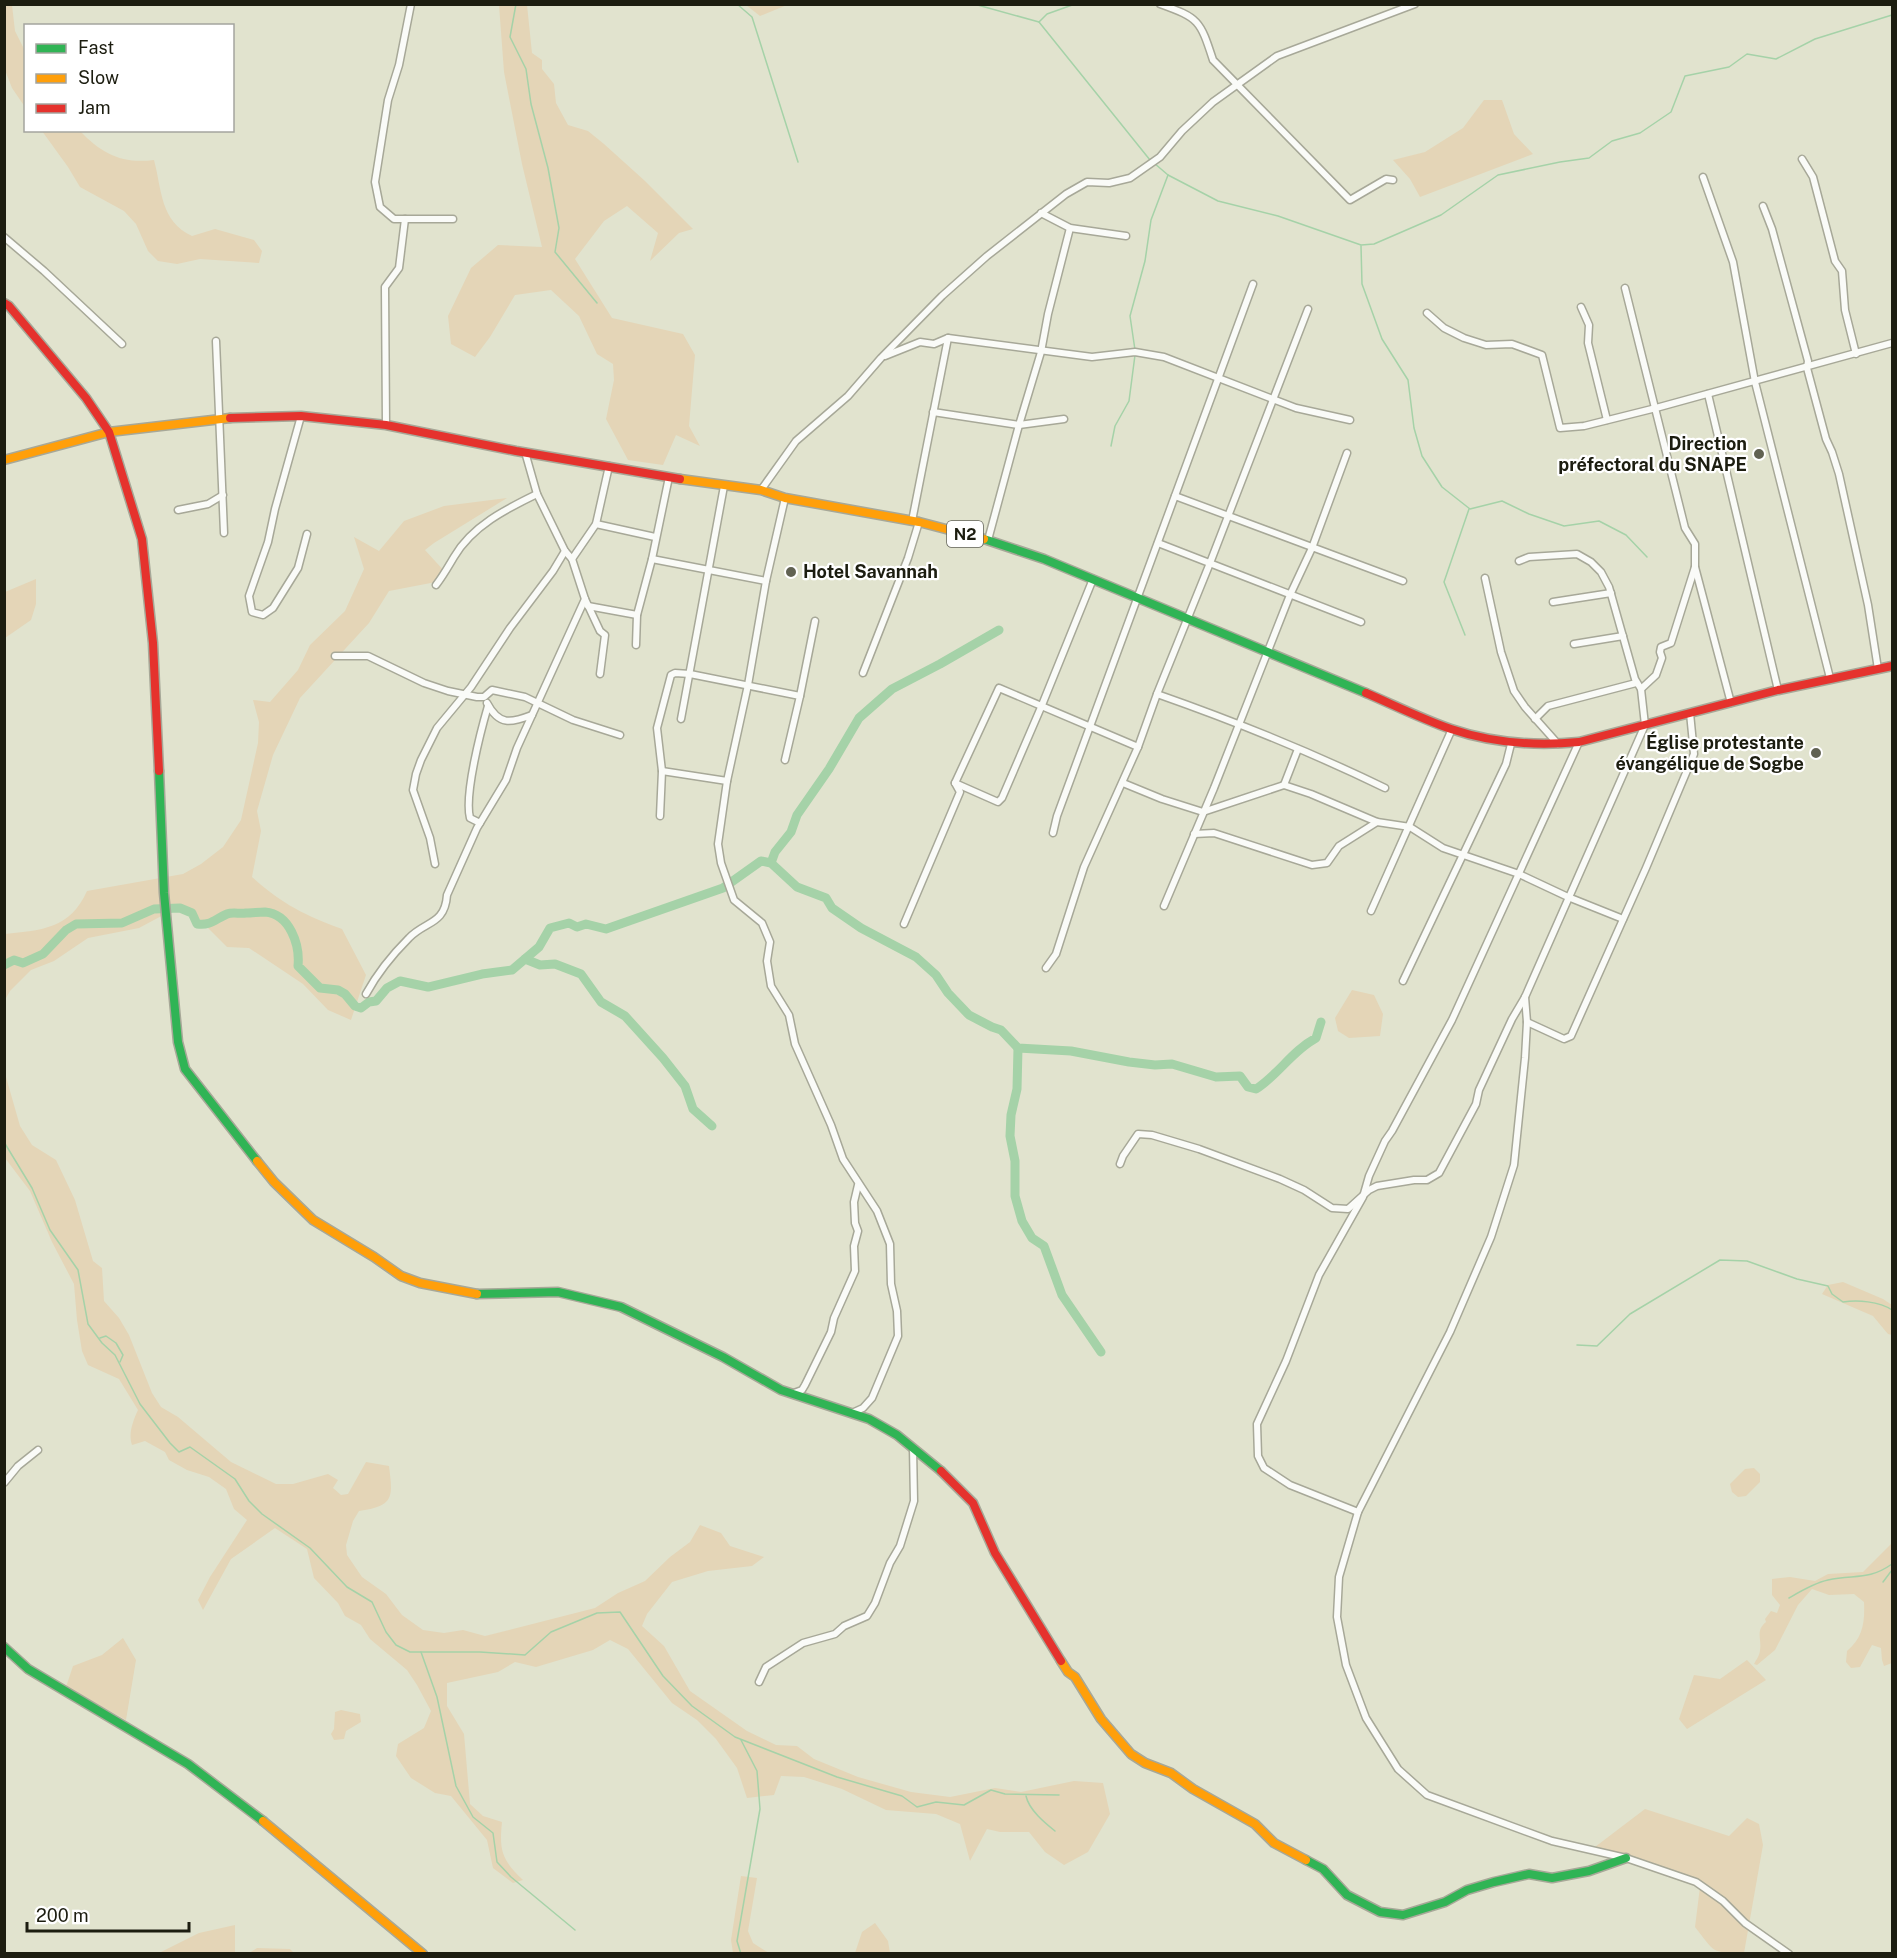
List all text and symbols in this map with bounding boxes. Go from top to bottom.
legend [24,24,234,132]
text: Fast [78,37,114,58]
text: Slow [78,67,119,88]
text: Jam [78,97,111,118]
place label: Direction préfectoral du SNAPE [1558,433,1747,475]
marker: Direction préfectoral du SNAPE [1752,447,1766,461]
road number: N2 [947,521,983,547]
place label: Hotel Savannah [803,561,938,582]
marker: Hotel Savannah [784,565,798,579]
place label: Église protestante évangélique de Sogbe [1615,731,1804,774]
marker: Église protestante évangélique de Sogbe [1809,746,1823,760]
scale bar [27,1895,189,1933]
text: 200 m [36,1905,89,1926]

